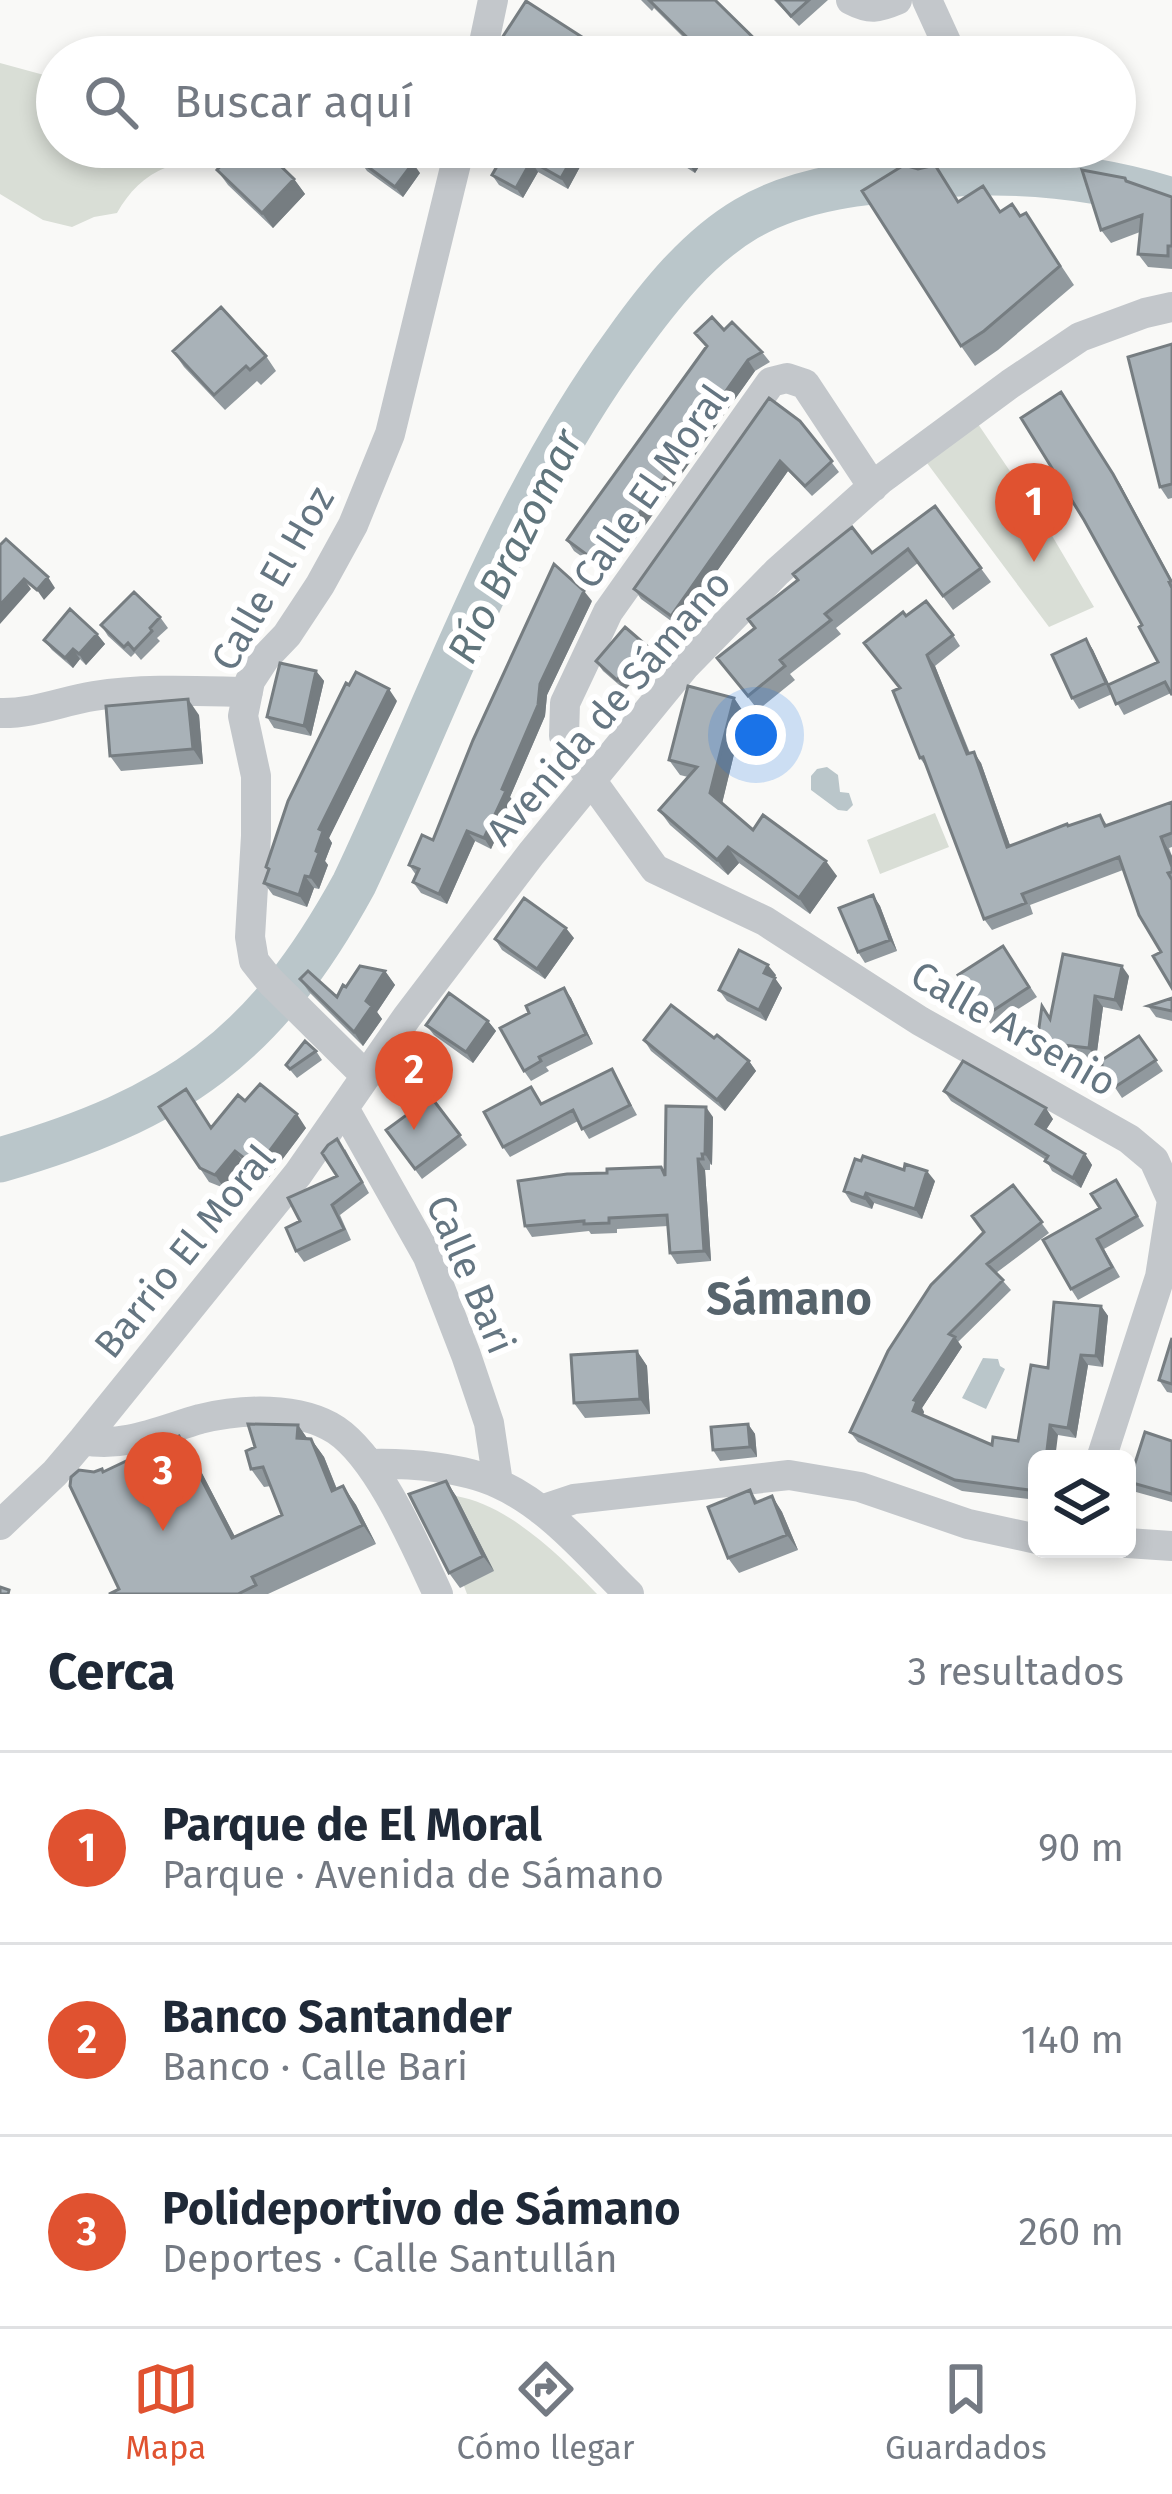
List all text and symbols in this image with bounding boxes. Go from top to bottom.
search box [36,36,1136,168]
icon: search [78,69,144,135]
text: Buscar aquí [174,75,414,129]
street label: Calle El Moral [564,376,738,597]
water label: Río Brazomar [437,420,594,671]
pin: 1 [995,463,1073,562]
street label: Calle El Hoz [202,478,344,679]
street label: Avenida de Sámano [477,561,741,854]
your location [726,705,786,765]
street label: Calle Arsenio [903,952,1124,1106]
pin: 2 [375,1031,453,1130]
street label: Barrio El Moral [85,1136,285,1367]
street label: Calle Bari [416,1188,524,1360]
district label: Sámano [706,1272,872,1326]
pin: 3 [124,1432,202,1531]
map controls [1028,1450,1136,1558]
button: layers [1028,1450,1136,1558]
text: Cerca [48,1641,175,1703]
text: 3 resultados [907,1649,1124,1695]
text: Parque de El Moral [162,1798,542,1852]
text: 1 [78,1825,96,1871]
text: 90 m [1038,1825,1124,1871]
text: Parque · Avenida de Sámano [162,1852,664,1898]
text: Banco Santander [162,1990,512,2044]
text: 2 [77,2017,97,2063]
text: 140 m [1021,2017,1124,2063]
text: Banco · Calle Bari [162,2044,468,2090]
text: Polideportivo de Sámano [162,2182,681,2236]
text: 3 [77,2209,97,2255]
text: 260 m [1018,2209,1124,2255]
text: Deportes · Calle Santullán [162,2236,618,2282]
tab: Mapa [125,2356,206,2468]
tab: Cómo llegar [457,2356,634,2468]
tab: Guardados [885,2356,1047,2468]

